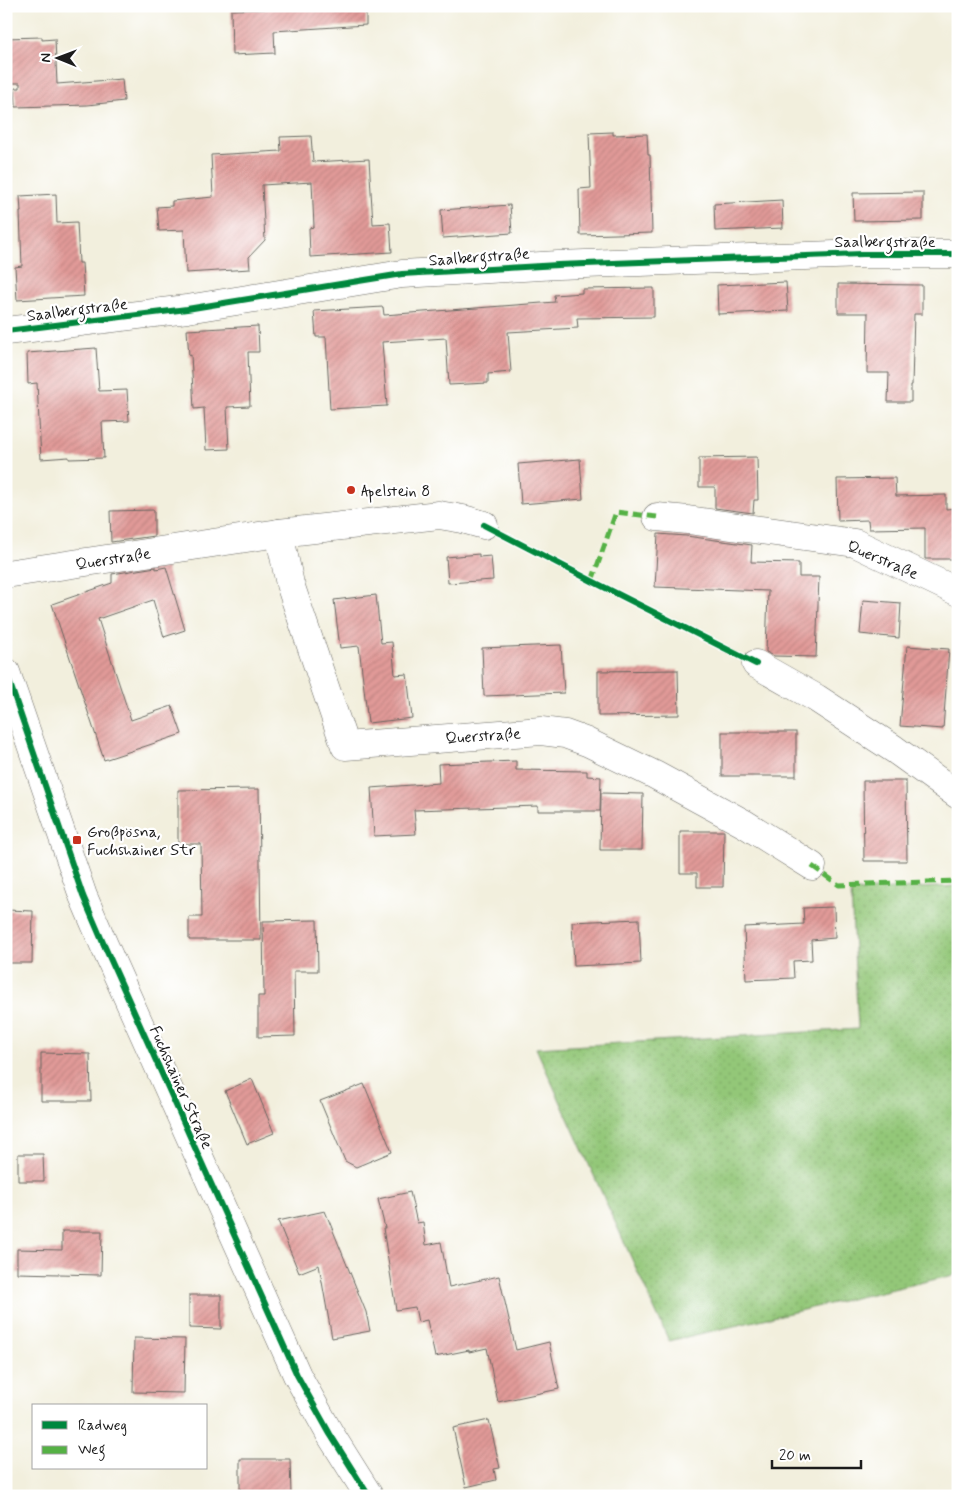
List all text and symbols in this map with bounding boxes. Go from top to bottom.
north arrow [32,32,82,82]
text: N [37,53,55,63]
street label: Saalbergstraße [834,232,936,254]
street label: Saalbergstraße [428,243,531,272]
street label: Saalbergstraße [26,294,129,328]
place label: Apelstein 8 [361,481,430,503]
marker: Apelstein 8 [345,484,357,496]
street label: Querstraße [844,536,921,585]
street label: Querstraße [74,543,152,576]
street label: Querstraße [445,723,522,750]
place label: Großpösna, Fuchshainer Str [87,822,196,861]
marker: Großpösna, Fuchshainer Str [71,834,83,846]
street label: Fuchshainer Straße [144,1023,217,1153]
legend [32,1404,208,1470]
text: Radweg [78,1416,127,1436]
scale bar [772,1437,860,1469]
text: Weg [78,1440,105,1461]
text: 20 m [779,1446,811,1466]

